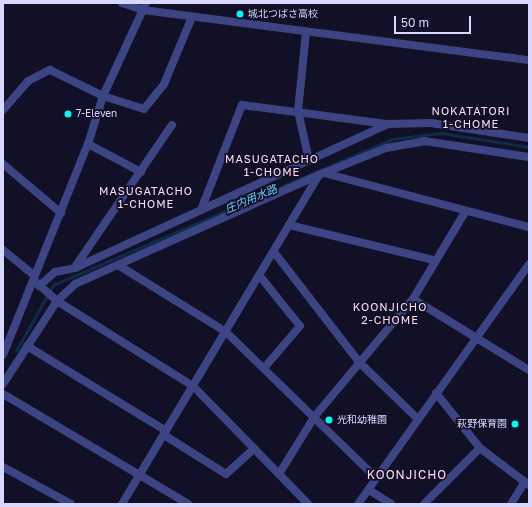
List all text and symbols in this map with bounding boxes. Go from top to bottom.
place label: 城北つばさ高校 [248,8,318,20]
scale bar [396,8,473,34]
marker: 城北つばさ高校 [235,9,245,19]
text: 50 m [401,15,429,30]
district label: NOKATATORI 1-CHOME [432,105,510,131]
place label: 7-Eleven [76,108,117,120]
marker: 7-Eleven [63,109,73,119]
district label: MASUGATACHO 1-CHOME [225,153,319,179]
water label: 庄内用水路 [223,182,279,216]
district label: MASUGATACHO 1-CHOME [99,185,193,211]
district label: KOONJICHO 2-CHOME [353,301,427,327]
place label: 光和幼稚園 [337,414,387,426]
marker: 光和幼稚園 [324,415,334,425]
place label: 萩野保育園 [457,418,507,430]
marker: 萩野保育園 [510,419,520,429]
district label: KOONJICHO [367,468,447,482]

